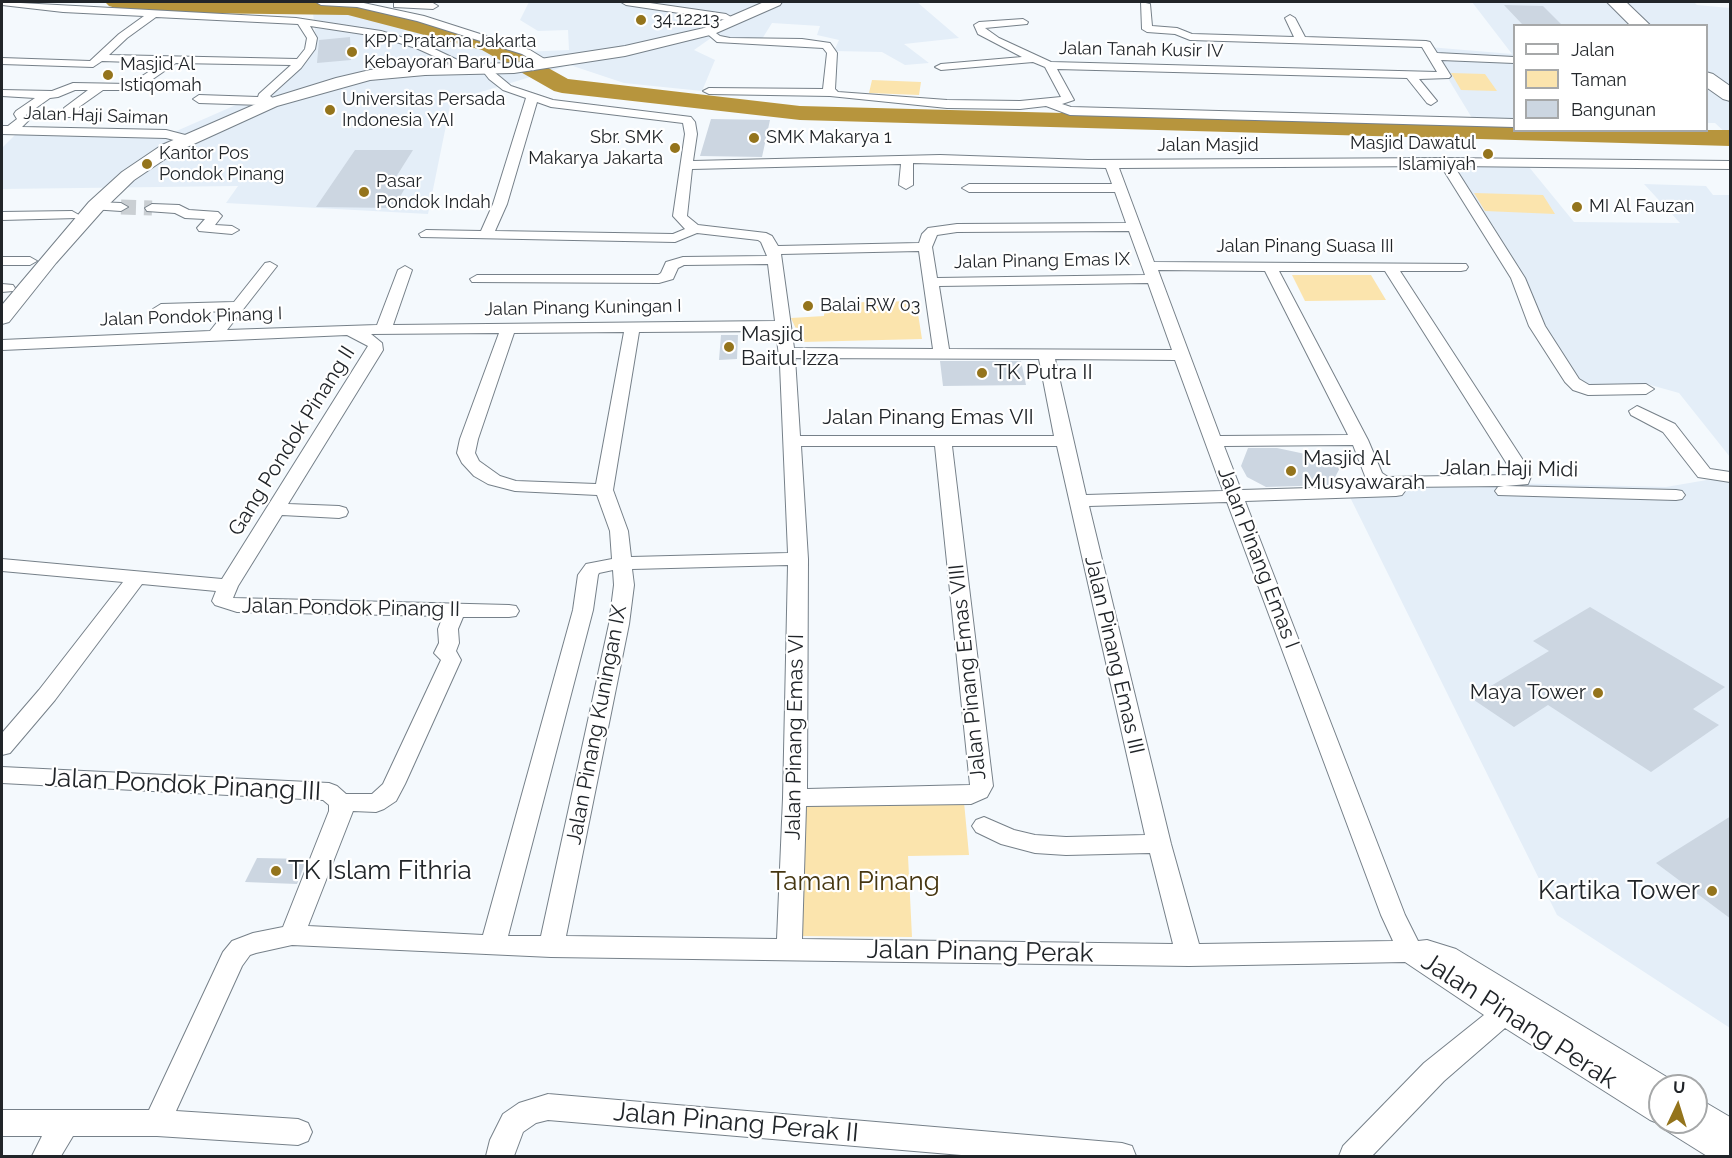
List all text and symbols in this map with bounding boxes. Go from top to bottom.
place label: 34.12213 [653,9,720,31]
marker: 34.12213 [634,13,648,27]
legend [1513,24,1708,132]
place label: KPP Pratama Jakarta Kebayoran Baru Dua [364,31,536,74]
street label: Jalan Tanah Kusir IV [1059,38,1223,62]
text: Jalan [1571,39,1615,60]
marker: KPP Pratama Jakarta Kebayoran Baru Dua [345,45,359,59]
place label: Masjid Al Istiqomah [120,54,202,97]
marker: Masjid Al Istiqomah [101,68,115,82]
text: Taman [1571,69,1627,90]
place label: Universitas Persada Indonesia YAI [342,89,505,132]
text: Bangunan [1571,99,1656,120]
street label: Jalan Haji Saiman [23,103,169,129]
marker: Universitas Persada Indonesia YAI [323,103,337,117]
place label: Sbr. SMK Makarya Jakarta [528,127,663,170]
place label: SMK Makarya 1 [766,127,892,149]
marker: SMK Makarya 1 [747,131,761,145]
place label: Masjid Dawatul Islamiyah [1350,133,1476,176]
street label: Jalan Masjid [1157,135,1259,157]
marker: Sbr. SMK Makarya Jakarta [668,141,682,155]
place label: Kantor Pos Pondok Pinang [159,143,284,186]
marker: Masjid Dawatul Islamiyah [1481,147,1495,161]
marker: Kantor Pos Pondok Pinang [140,157,154,171]
place label: Pasar Pondok Indah [376,171,491,213]
marker: Pasar Pondok Indah [357,185,371,199]
place label: MI Al Fauzan [1589,196,1695,218]
marker: MI Al Fauzan [1570,200,1584,214]
street label: Jalan Pinang Suasa III [1216,236,1394,258]
street label: Jalan Pinang Emas IX [954,249,1130,273]
street label: Jalan Pinang Kuningan I [484,295,682,321]
place label: Balai RW 03 [820,295,920,317]
marker: Balai RW 03 [801,299,815,313]
street label: Jalan Pondok Pinang I [99,303,283,331]
place label: Masjid Baitul Izza [741,322,839,372]
marker: Masjid Baitul Izza [722,340,736,354]
street label: Gang Pondok Pinang II [223,341,361,541]
place label: TK Putra II [994,360,1093,386]
marker: TK Putra II [975,366,989,380]
street label: Jalan Pinang Emas VII [822,405,1034,431]
place label: Masjid Al Musyawarah [1303,446,1425,496]
street label: Jalan Haji Midi [1440,455,1578,483]
street label: Jalan Pinang Emas I [1212,464,1304,652]
marker: Masjid Al Musyawarah [1284,464,1298,478]
street label: Jalan Pinang Emas III [1079,553,1149,757]
street label: Jalan Pinang Emas VIII [944,563,992,781]
street label: Jalan Pondok Pinang II [242,593,460,623]
street label: Jalan Pinang Kuningan IX [561,603,633,847]
street label: Jalan Pinang Emas VI [781,634,809,840]
place label: Maya Tower [1470,680,1586,706]
marker: Maya Tower [1591,686,1605,700]
street label: Jalan Pondok Pinang III [44,762,322,808]
place label: TK Islam Fithria [288,855,472,887]
marker: TK Islam Fithria [269,864,283,878]
park label: Taman Pinang [770,866,940,898]
place label: Kartika Tower [1538,875,1700,907]
marker: Kartika Tower [1705,884,1719,898]
street label: Jalan Pinang Perak [866,934,1094,970]
street label: Jalan Pinang Perak [1415,946,1623,1096]
north arrow [1648,1074,1708,1134]
text: U [1672,1078,1686,1097]
street label: Jalan Pinang Perak II [612,1097,860,1149]

